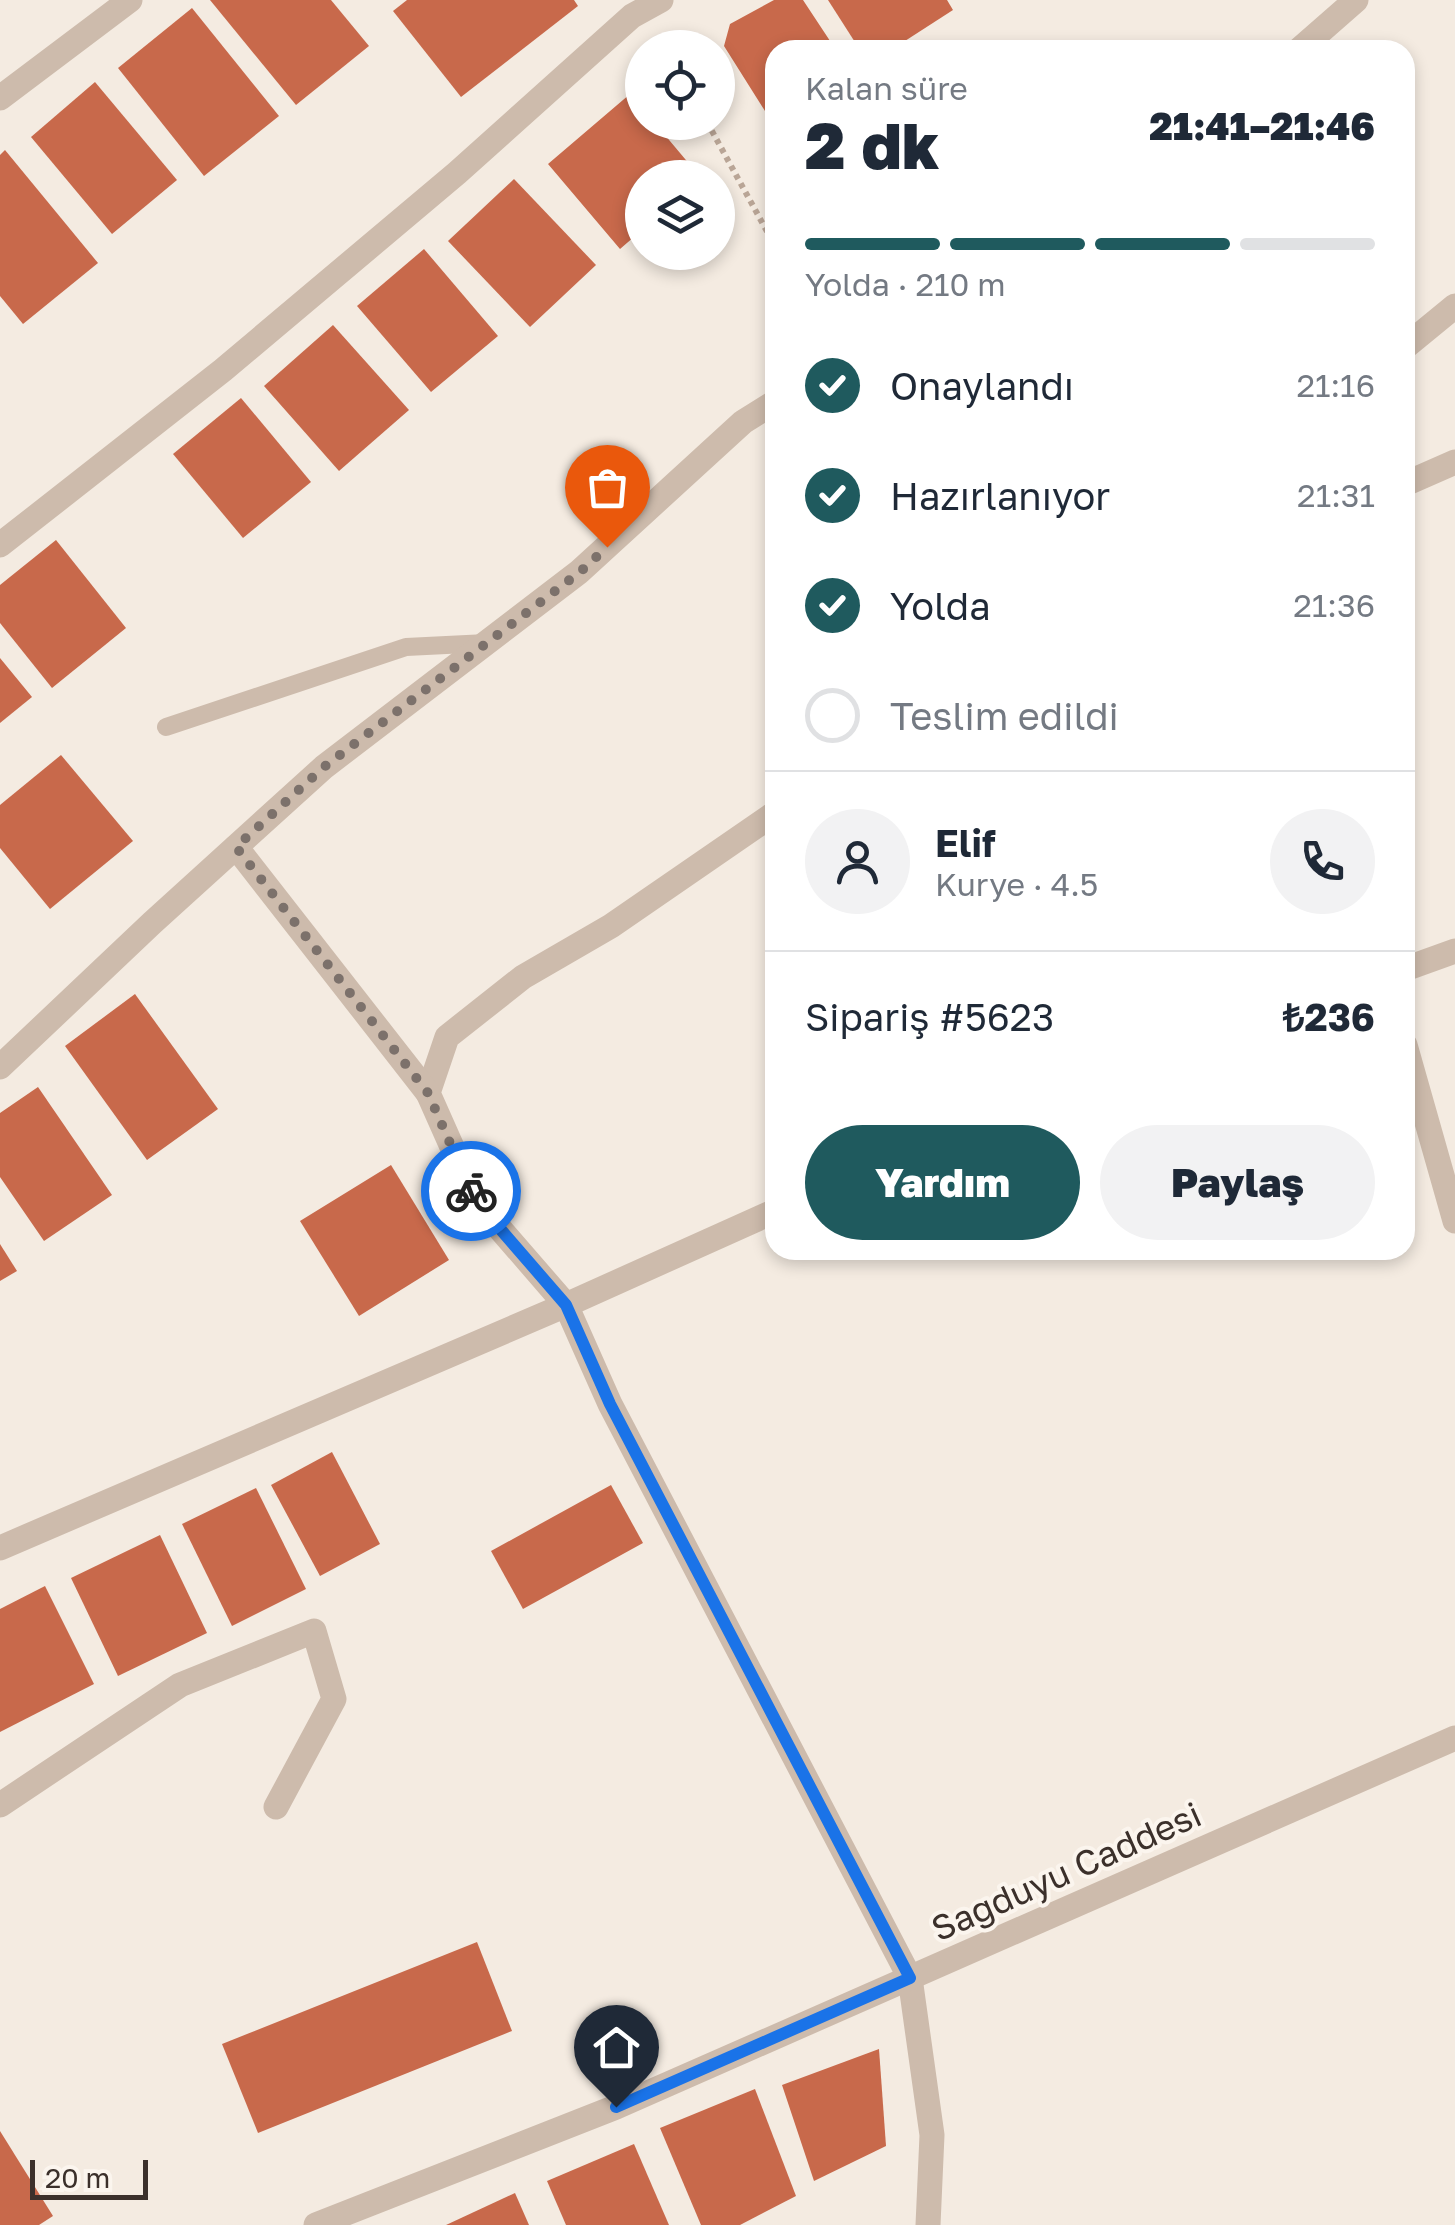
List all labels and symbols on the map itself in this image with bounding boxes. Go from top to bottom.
pin [565,445,650,548]
courier [421,1141,521,1241]
street label: Sağduyu Caddesi [925,1793,1207,1949]
pin [574,2005,659,2108]
scale bar [30,2155,148,2200]

